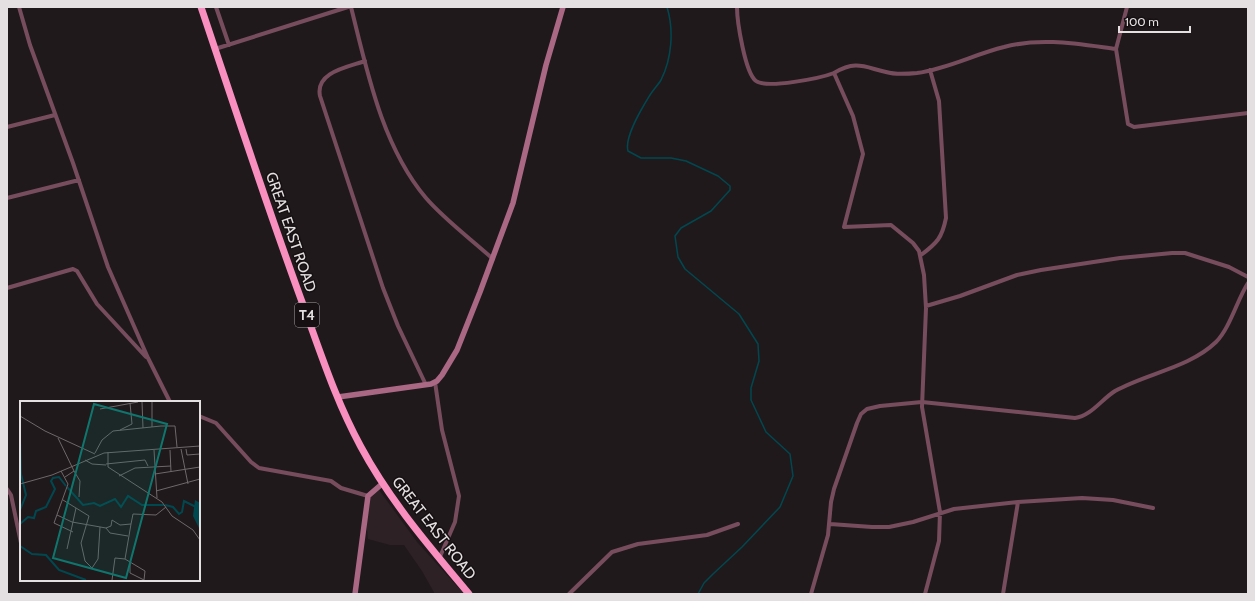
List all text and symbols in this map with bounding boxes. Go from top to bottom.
scale bar [1119,8,1190,34]
text: 100 m [1125,14,1159,29]
street label: GREAT EAST ROAD [262,170,320,294]
road number: T4 [295,303,319,327]
inset map [20,401,200,581]
street label: GREAT EAST ROAD [388,473,480,583]

